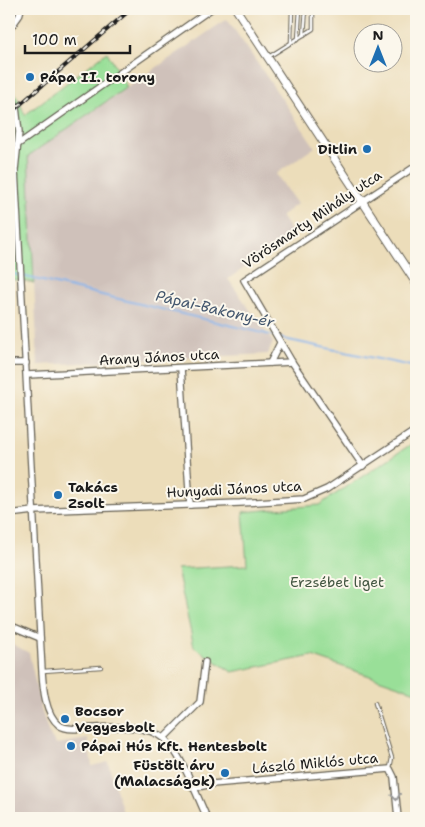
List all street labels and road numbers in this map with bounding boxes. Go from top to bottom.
street label: Vörösmarty Mihály utca [239,165,385,272]
street label: Arany János utca [98,345,220,369]
street label: Hunyadi János utca [166,476,302,502]
street label: László Miklós utca [251,748,379,777]

